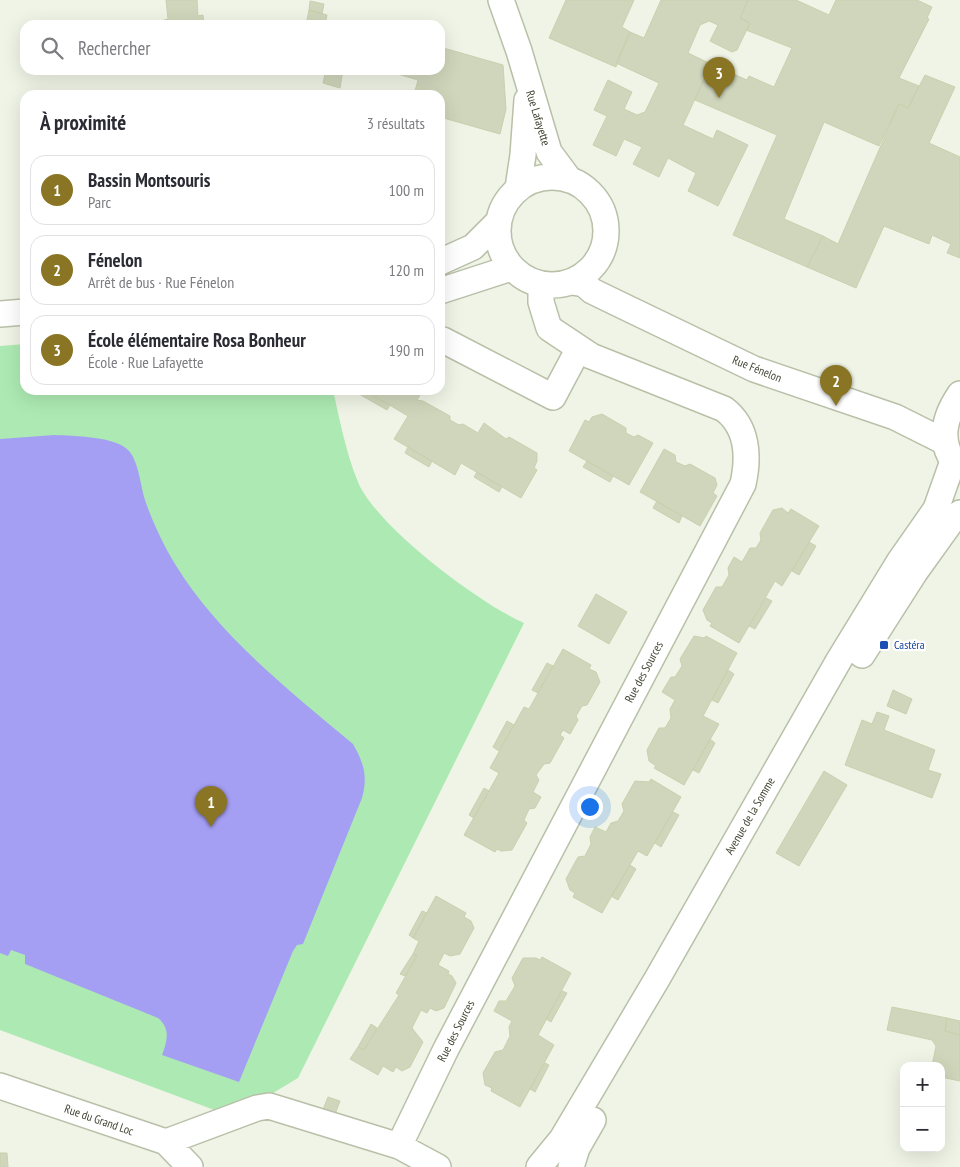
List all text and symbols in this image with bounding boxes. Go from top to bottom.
search box [20,20,445,75]
icon: search [38,34,66,62]
text: Rechercher [78,36,150,60]
pin: 3 [703,57,735,98]
street label: Rue Lafayette [523,88,554,147]
text: À proximité [40,109,126,136]
text: 3 résultats [367,113,425,133]
text: Bassin Montsouris [88,168,210,192]
text: 1 [53,180,61,200]
text: 100 m [389,180,424,200]
text: Parc [88,192,111,212]
text: Fénelon [88,248,142,272]
text: 2 [53,260,61,280]
text: 120 m [389,260,424,280]
text: Arrêt de bus · Rue Fénelon [88,272,234,292]
text: École élémentaire Rosa Bonheur [88,328,306,352]
text: 3 [53,340,61,360]
text: 190 m [389,340,424,360]
text: École · Rue Lafayette [88,352,204,372]
street label: Rue Fénelon [730,352,784,385]
pin: 2 [820,365,852,406]
place label: Castéra [894,637,925,652]
street label: Rue des Sources [621,639,666,705]
marker: Castéra [878,639,890,651]
street label: Avenue de la Somme [721,774,778,857]
pin: 1 [195,786,227,827]
your location [577,794,603,820]
street label: Rue des Sources [434,997,477,1064]
map controls [900,1062,945,1152]
button: + [900,1062,945,1107]
street label: Rue du Grand Loc [63,1101,136,1139]
button: − [900,1107,945,1152]

